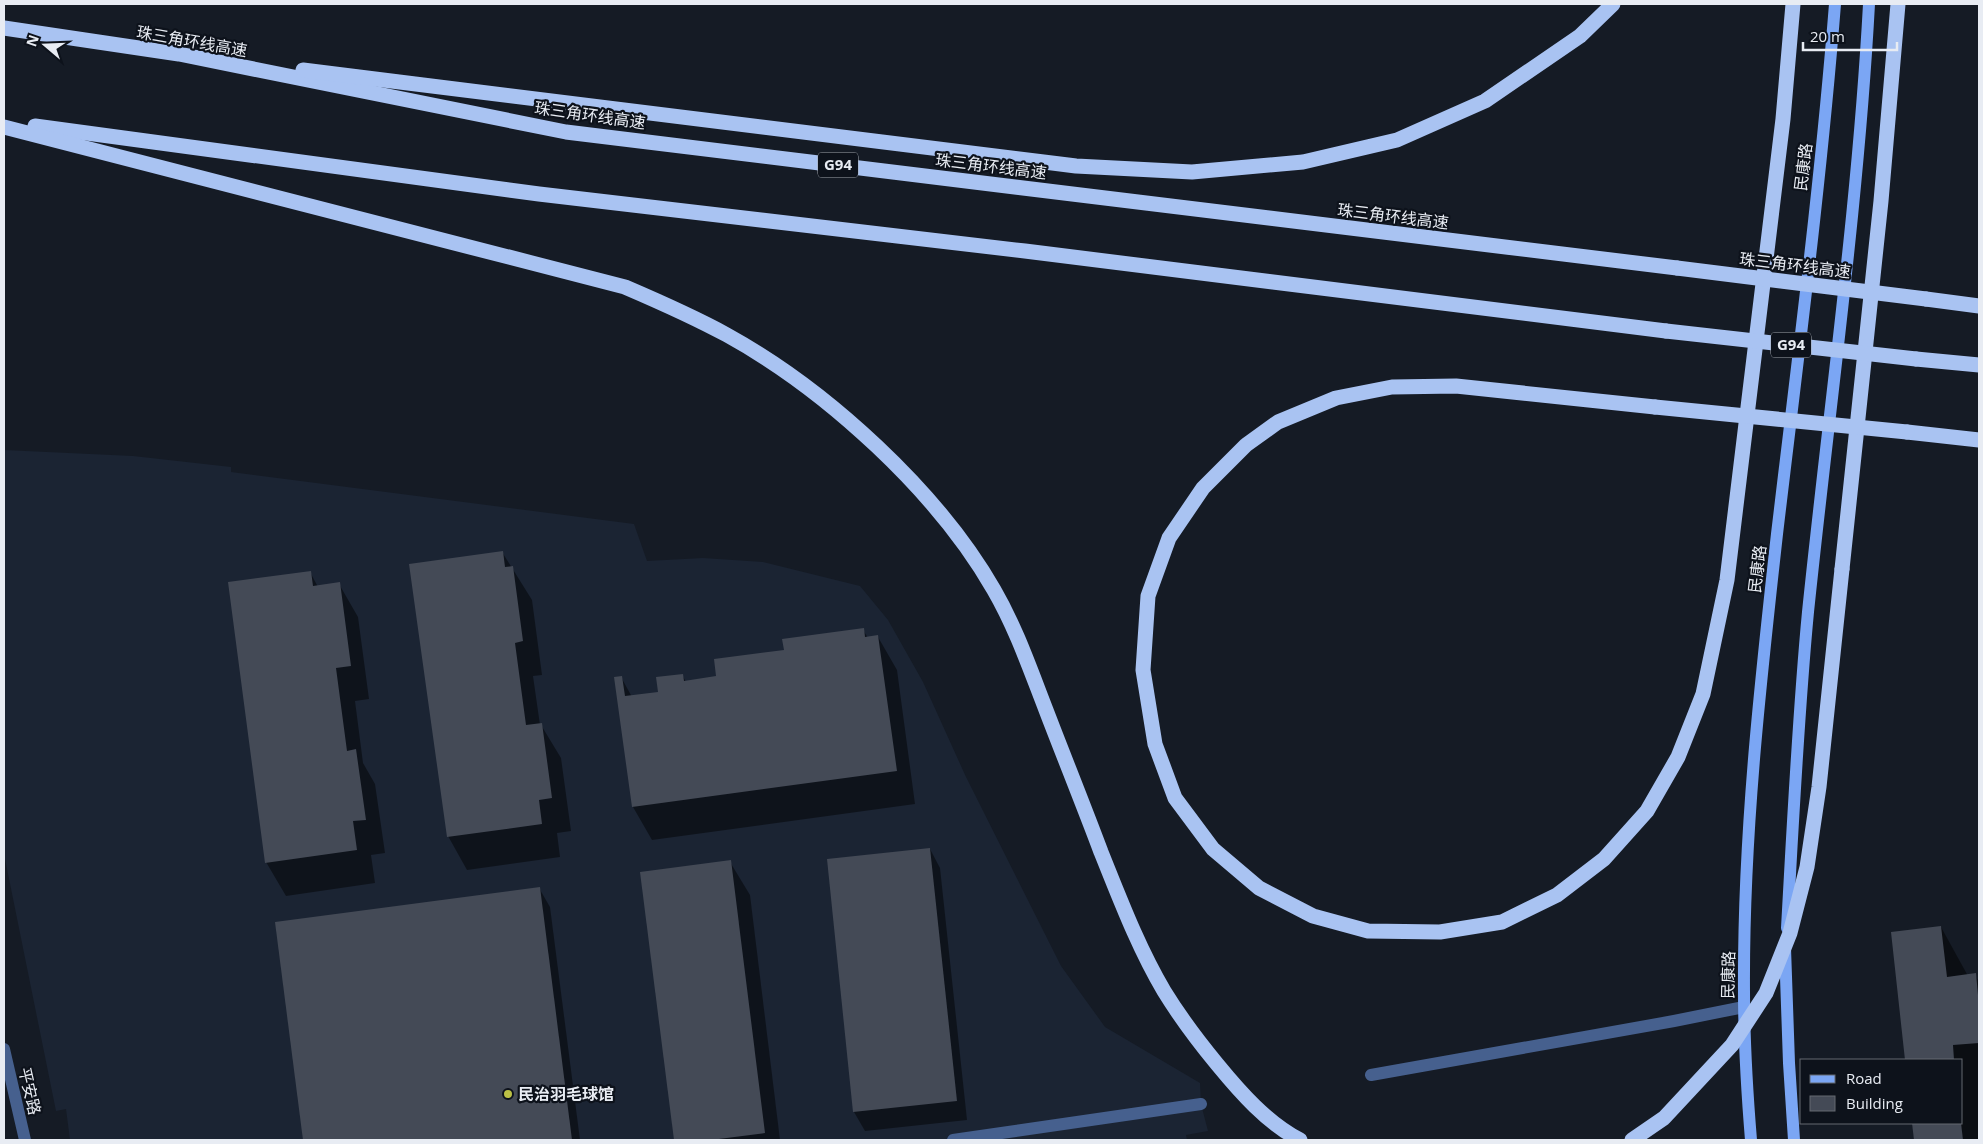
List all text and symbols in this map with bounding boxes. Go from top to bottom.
north arrow [20,20,70,70]
street label: 珠三角环线高速 [135,20,249,62]
scale bar [1803,20,1897,52]
text: 20 m [1810,26,1845,46]
text: N [21,32,43,49]
street label: 珠三角环线高速 [533,96,647,134]
street label: 民康路 [1789,142,1817,192]
street label: 珠三角环线高速 [934,148,1048,184]
road number: G94 [818,152,858,178]
street label: 珠三角环线高速 [1336,198,1450,234]
street label: 珠三角环线高速 [1738,247,1852,283]
road number: G94 [1771,332,1811,358]
street label: 民康路 [1743,544,1771,594]
street label: 民康路 [1717,951,1739,999]
legend [1800,1059,1963,1124]
street label: 平安路 [14,1065,46,1117]
text: Road [1846,1068,1882,1088]
place label: 民治羽毛球馆 [518,1083,614,1105]
marker: 民治羽毛球馆 [502,1088,514,1100]
text: Building [1846,1093,1903,1113]

